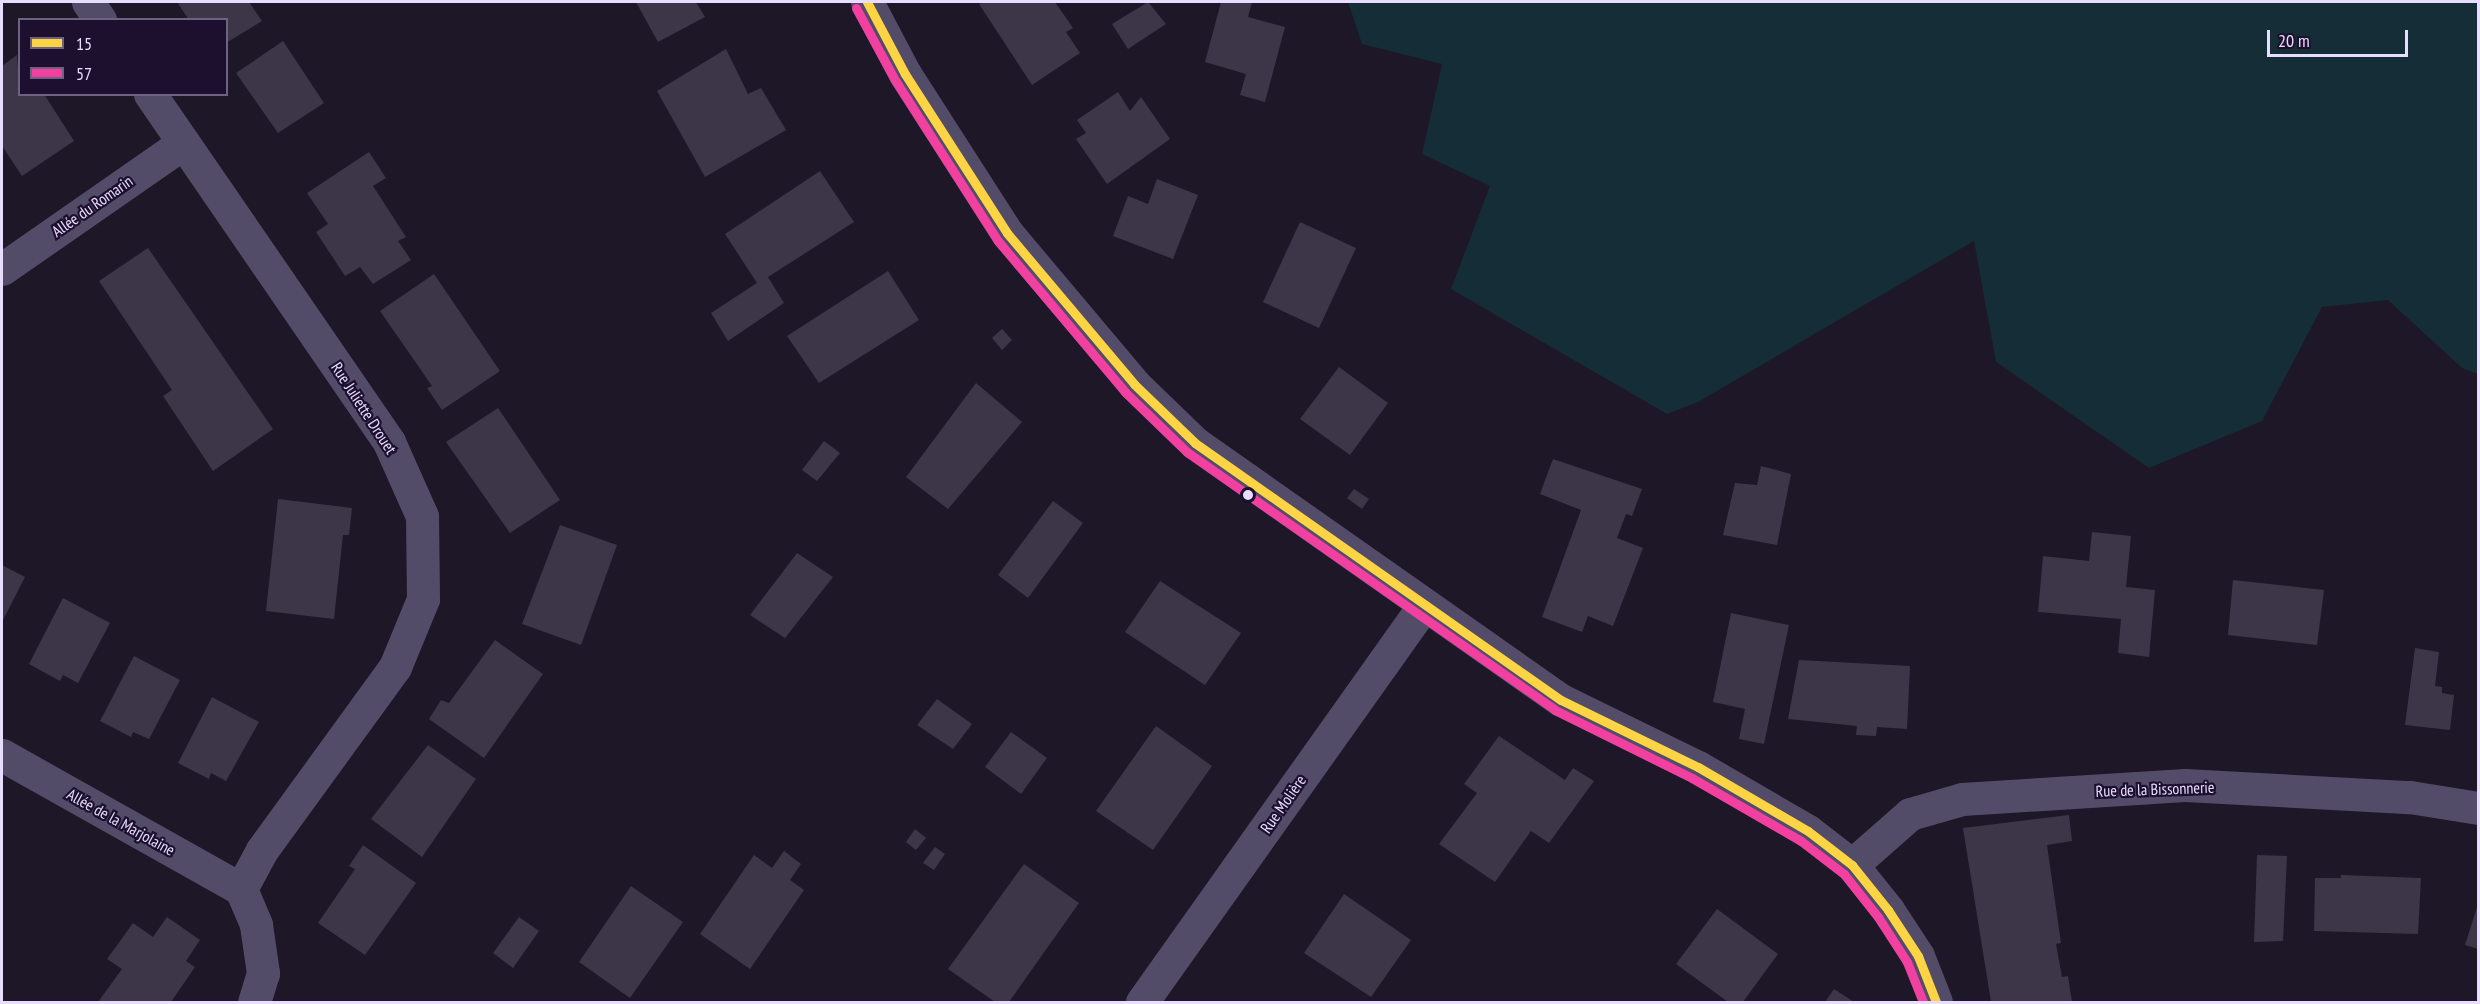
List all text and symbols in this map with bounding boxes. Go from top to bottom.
legend [18,18,228,96]
scale bar [2270,18,2411,56]
text: 20 m [2278,29,2310,52]
text: 15 [76,32,92,55]
text: 57 [76,62,92,85]
street label: Allée du Romarin [48,171,136,241]
street label: Rue Juliette Drouet [327,359,401,457]
unlabelled marker [1242,489,1254,501]
street label: Rue Molière [1256,771,1310,837]
street label: Rue de la Bissonnerie [2095,777,2215,801]
street label: Allée de la Marjolaine [64,784,178,860]

